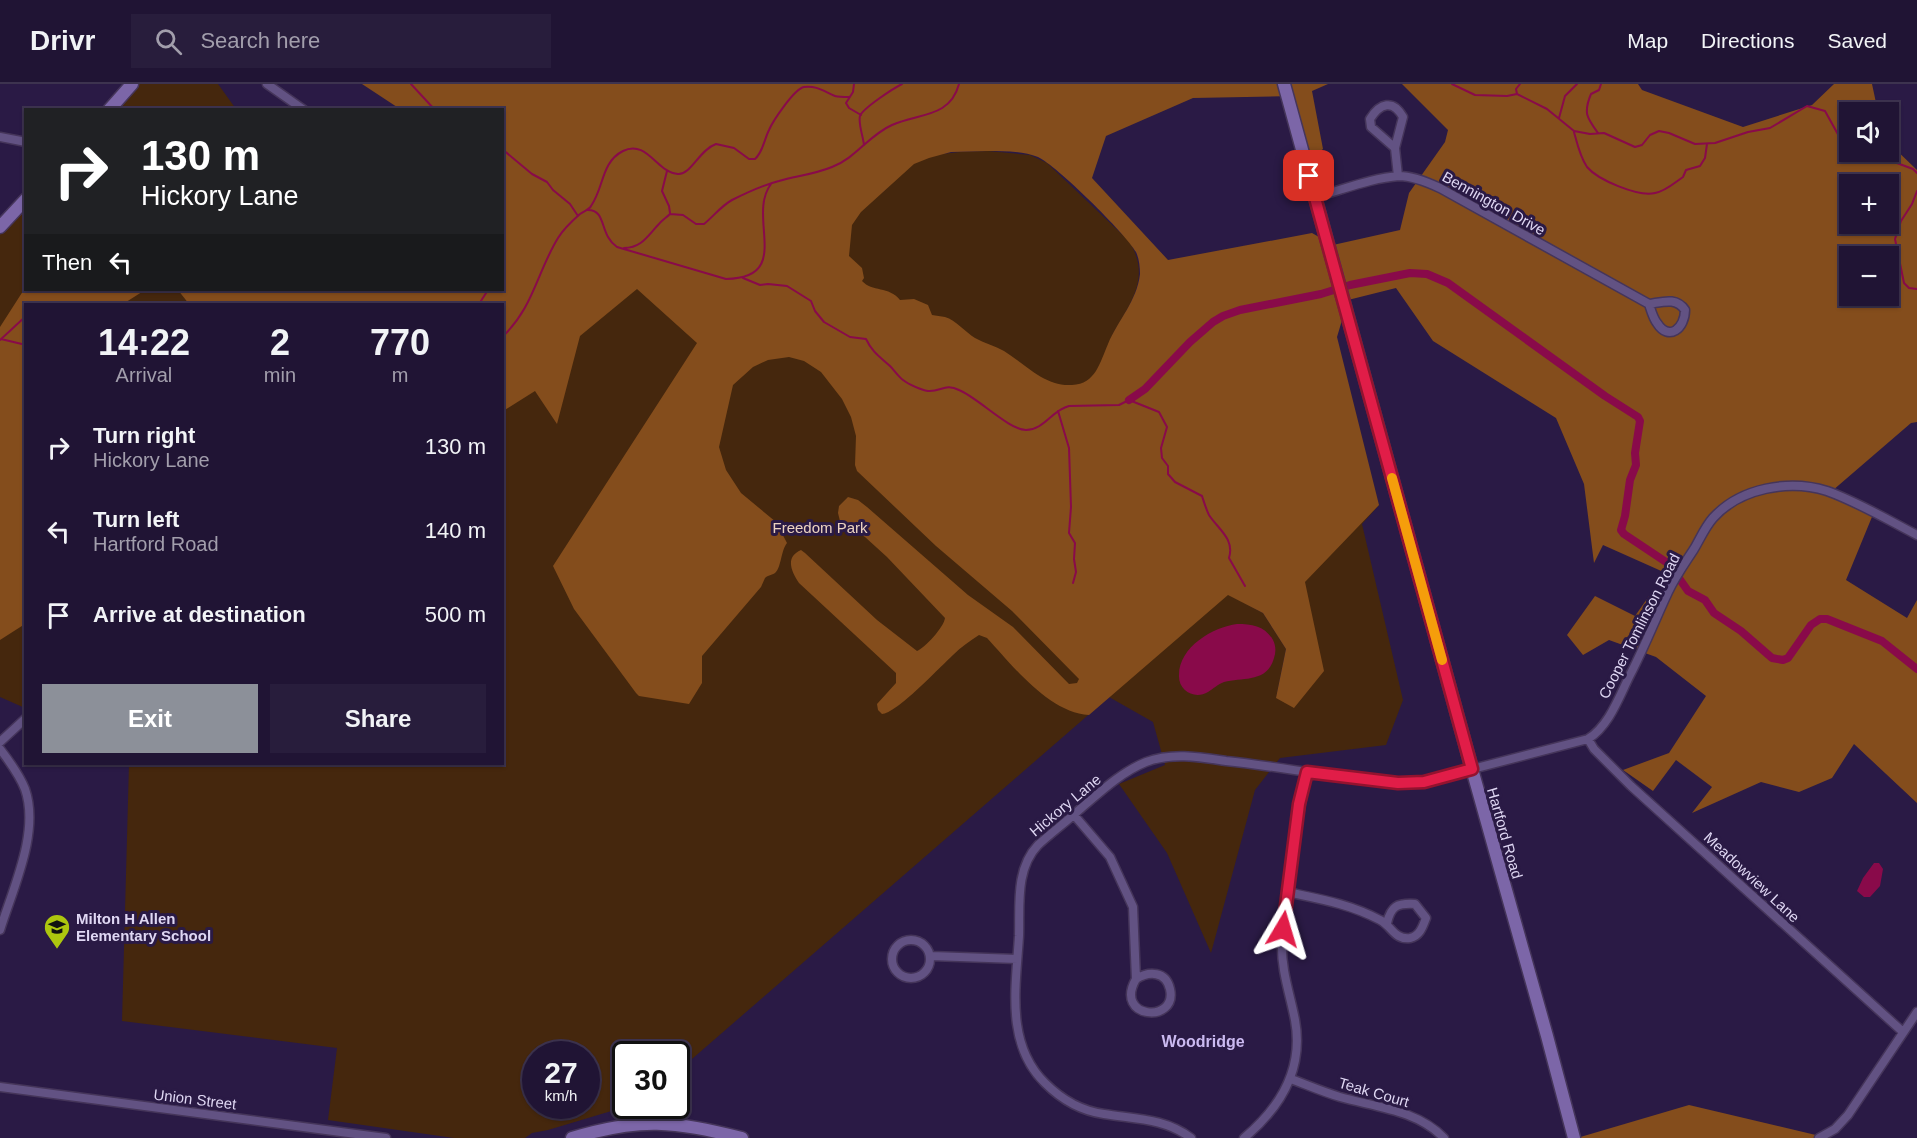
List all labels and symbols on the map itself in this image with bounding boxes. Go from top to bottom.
pin [1283,150,1334,201]
street label: Bennington Drive [1440,168,1548,238]
park label: Freedom Park [772,519,868,536]
street label: Cooper Tomlinson Road [1595,551,1683,701]
street label: Hickory Lane [1026,770,1104,840]
street label: Hartford Road [1484,785,1526,881]
street label: Meadowview Lane [1701,828,1803,926]
position arrow [1251,897,1315,961]
place label: Milton H Allen Elementary School [76,910,211,944]
school or university icon: Milton H Allen Elementary School [42,912,72,950]
district label: Woodridge [1161,1033,1245,1050]
speed limit sign: 30 [612,1041,690,1119]
street label: Teak Court [1337,1074,1412,1110]
street label: Union Street [153,1085,238,1113]

